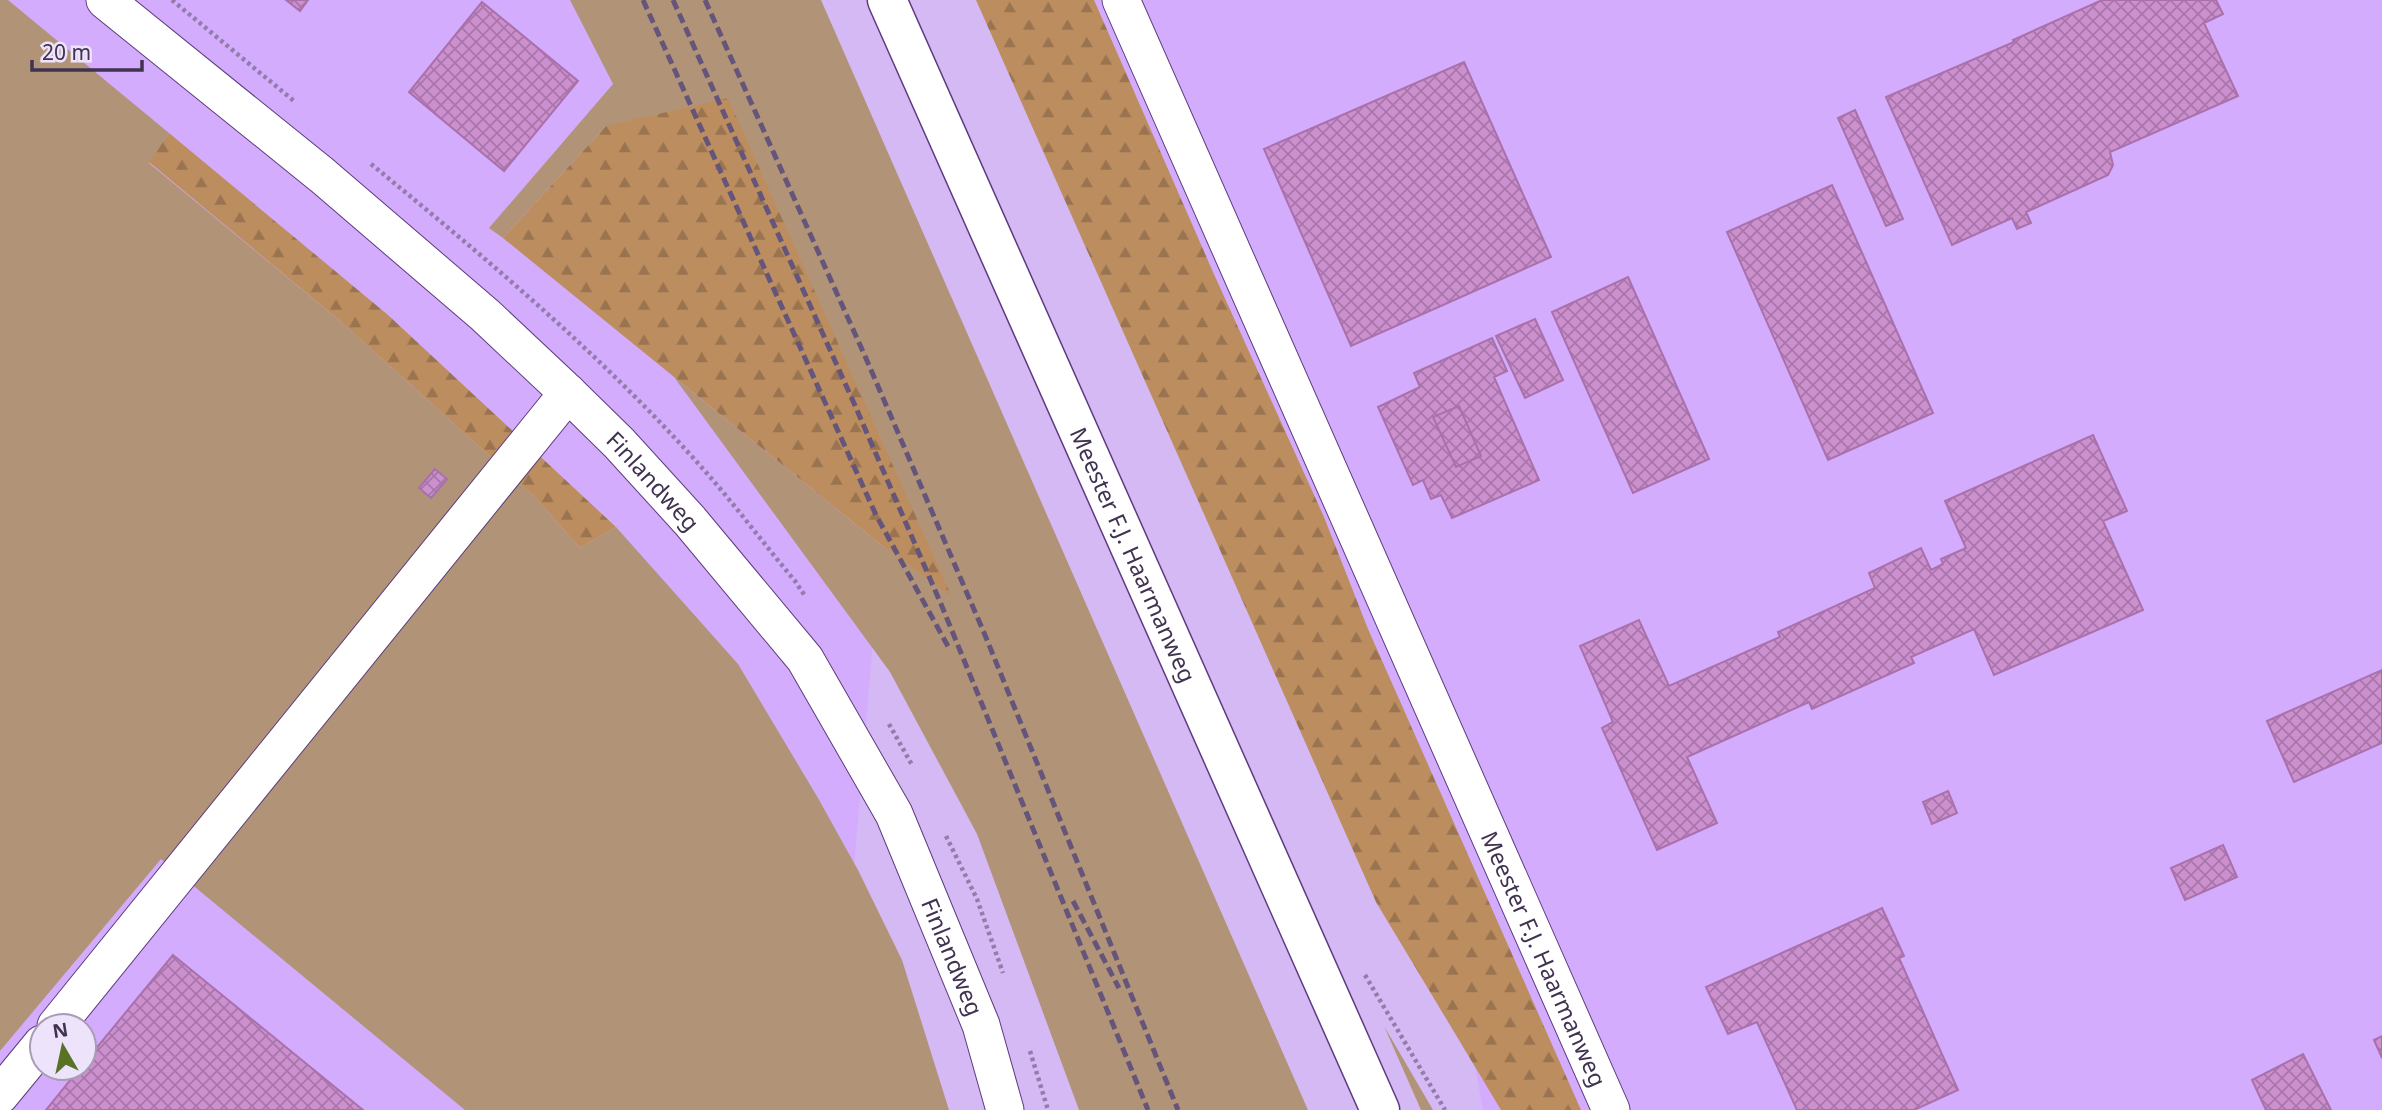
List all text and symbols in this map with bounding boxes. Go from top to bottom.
scale bar [32,28,142,72]
text: 20 m [42,38,91,66]
street label: Meester F.J. Haarmanweg [1063,422,1204,687]
street label: Finlandweg [600,424,707,537]
street label: Meester F.J. Haarmanweg [1474,826,1615,1091]
street label: Finlandweg [914,893,991,1020]
north arrow [28,1012,98,1082]
text: N [51,1016,70,1044]

